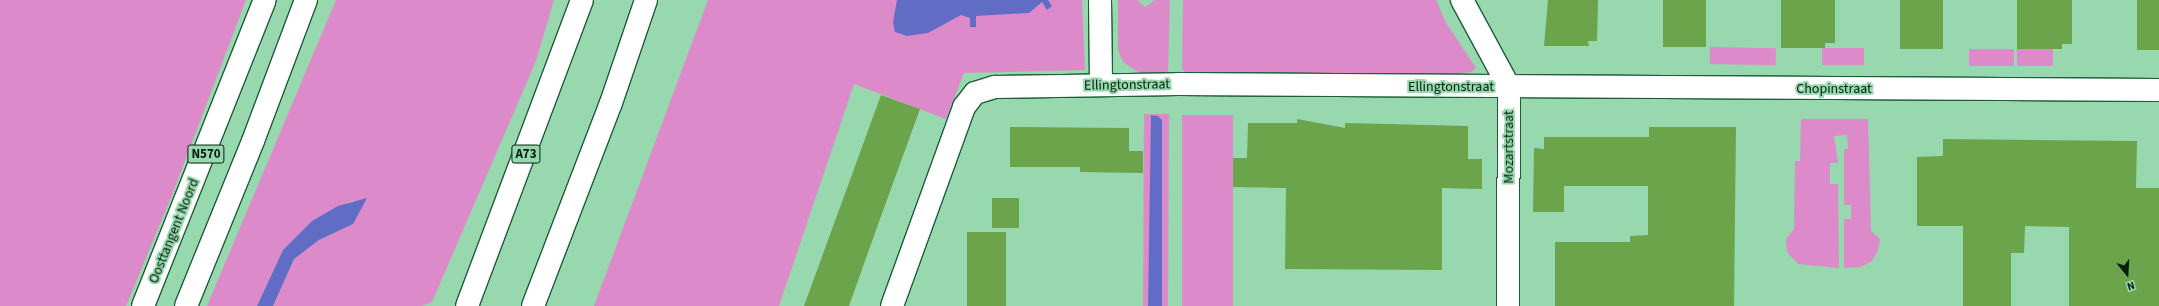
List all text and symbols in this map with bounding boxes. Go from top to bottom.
street label: Ellingtonstraat [1084,76,1170,94]
street label: Ellingtonstraat [1408,79,1494,95]
street label: Chopinstraat [1796,81,1872,97]
street label: Mozartstraat [1501,110,1517,184]
road number: N570 [187,143,225,165]
road number: A73 [511,143,541,165]
street label: Oosttangent Noord [145,176,203,286]
north arrow [2107,254,2147,294]
text: N [2125,278,2137,294]

